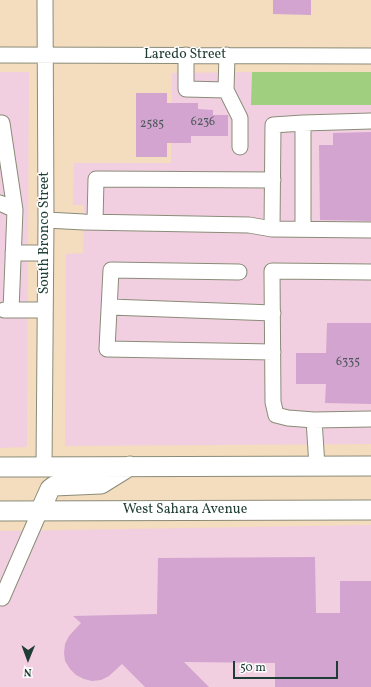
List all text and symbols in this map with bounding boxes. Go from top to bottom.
street label: Laredo Street [144,47,226,63]
house number: 6236 [191,116,215,130]
house number: 2585 [140,118,164,132]
street label: South Bronco Street [37,172,53,294]
house number: 6335 [336,356,360,370]
street label: West Sahara Avenue [123,502,247,518]
north arrow [8,639,48,679]
scale bar [235,653,340,679]
text: 50 m [240,660,266,676]
text: N [24,664,32,679]

